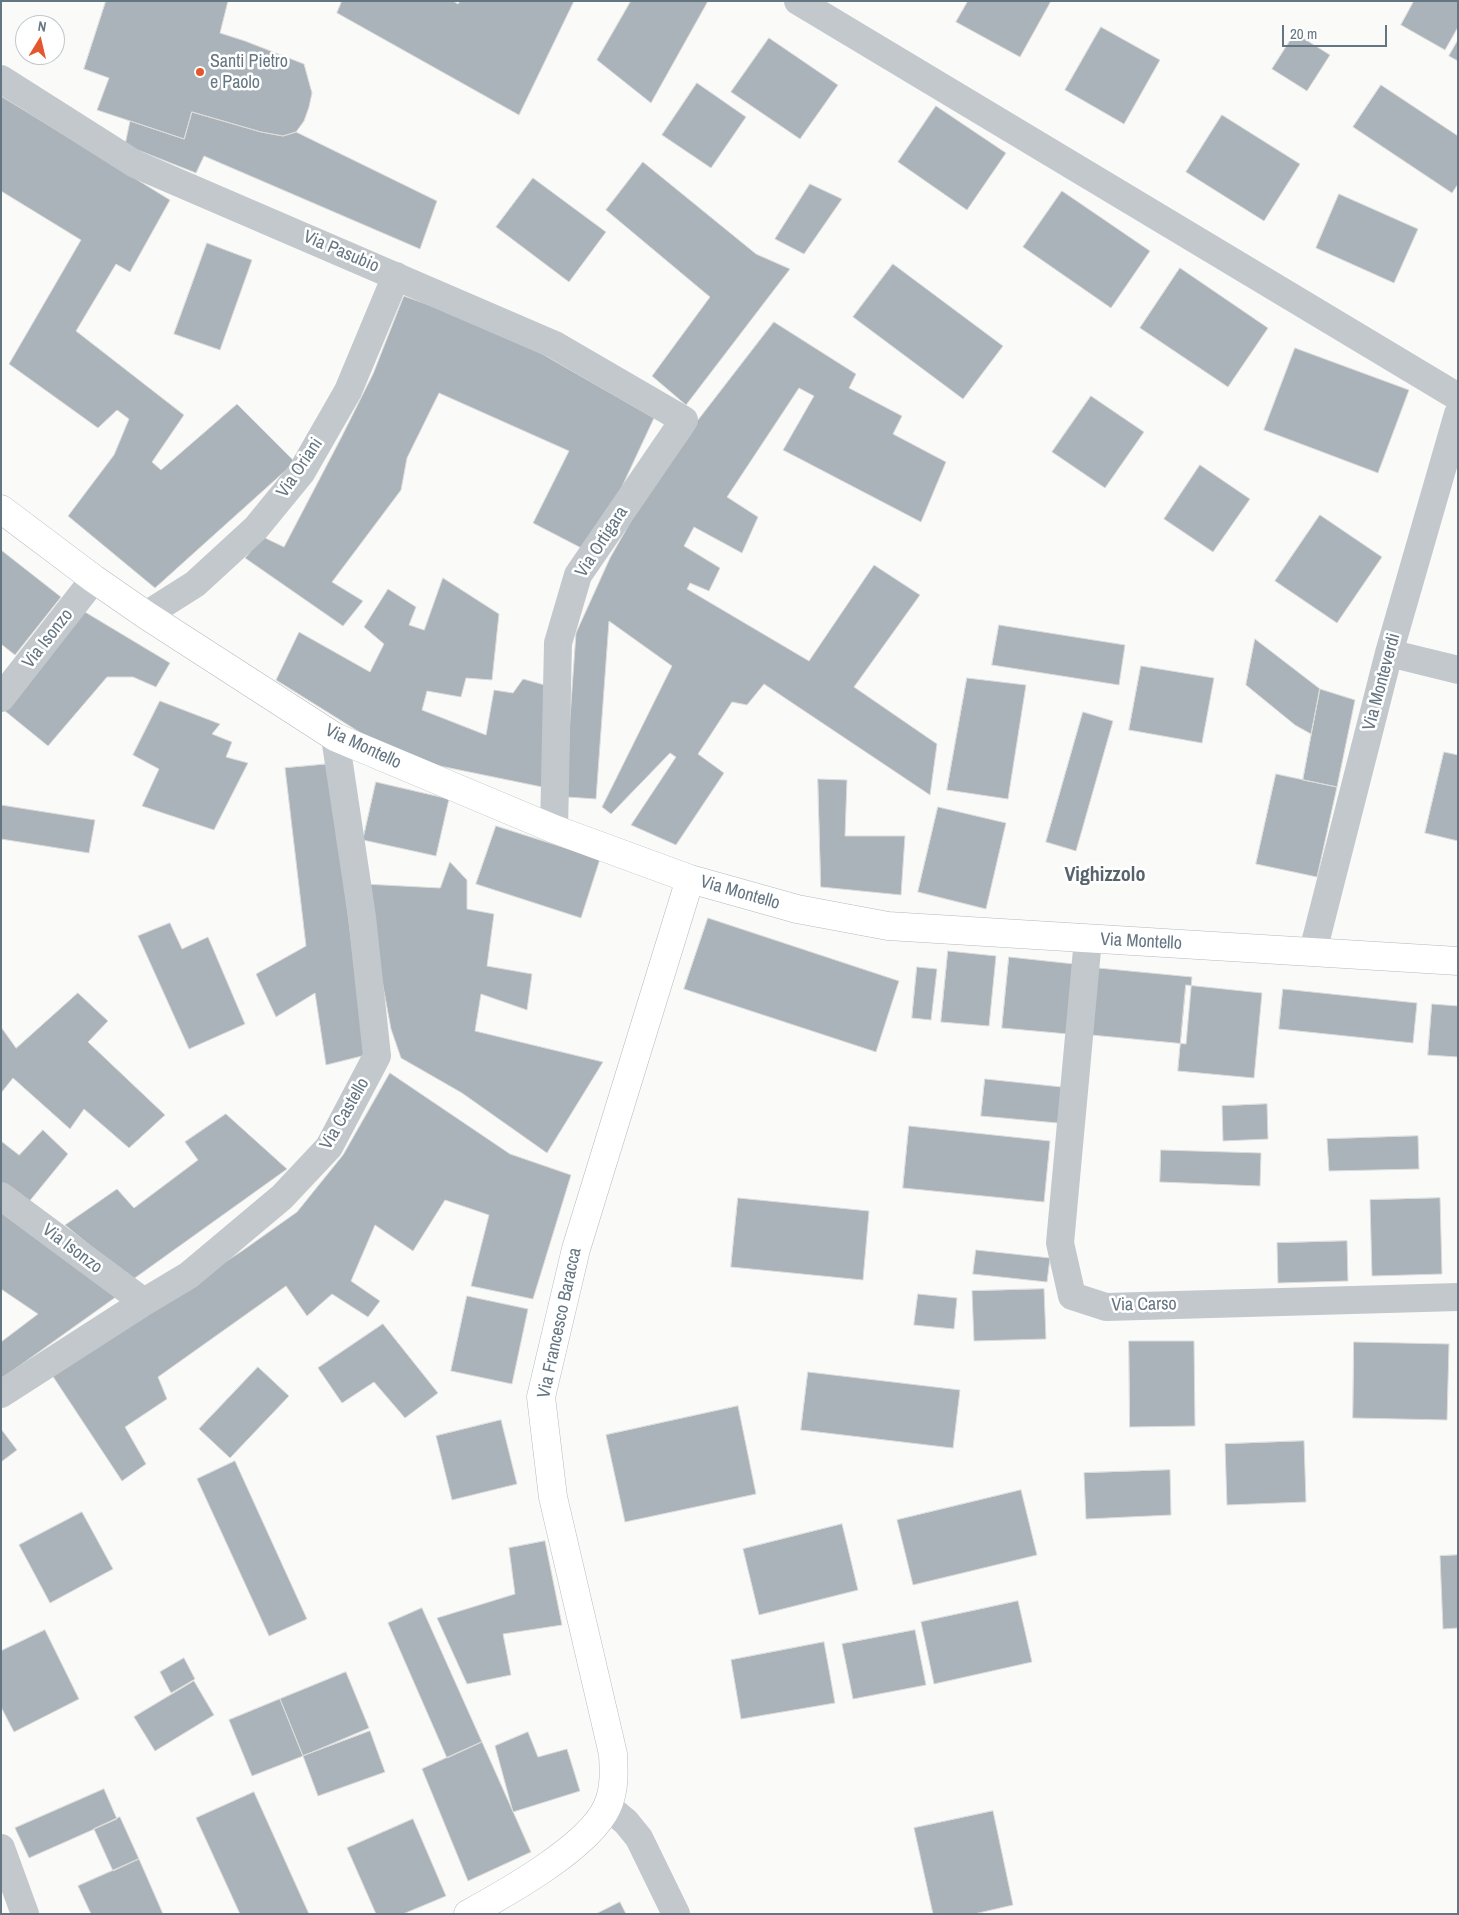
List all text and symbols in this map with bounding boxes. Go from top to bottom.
north arrow [15,15,65,65]
scale bar [1284,15,1389,47]
text: N [37,17,48,36]
text: 20 m [1290,23,1317,44]
place label: Santi Pietro e Paolo [210,51,288,94]
marker: Santi Pietro e Paolo [194,66,206,78]
street label: Via Pasubio [300,226,382,278]
street label: Via Oriani [272,434,328,502]
street label: Via Ortigara [571,503,633,581]
street label: Via Isonzo [18,605,78,673]
street label: Via Monteverdi [1359,631,1405,733]
street label: Via Montello [321,720,405,774]
district label: Vighizzolo [1065,864,1145,888]
street label: Via Montello [698,871,782,915]
street label: Via Montello [1100,929,1182,955]
street label: Via Castello [316,1074,374,1154]
street label: Via Isonzo [38,1219,106,1279]
street label: Via Francesco Baracca [534,1246,586,1400]
street label: Via Carso [1111,1294,1177,1316]

